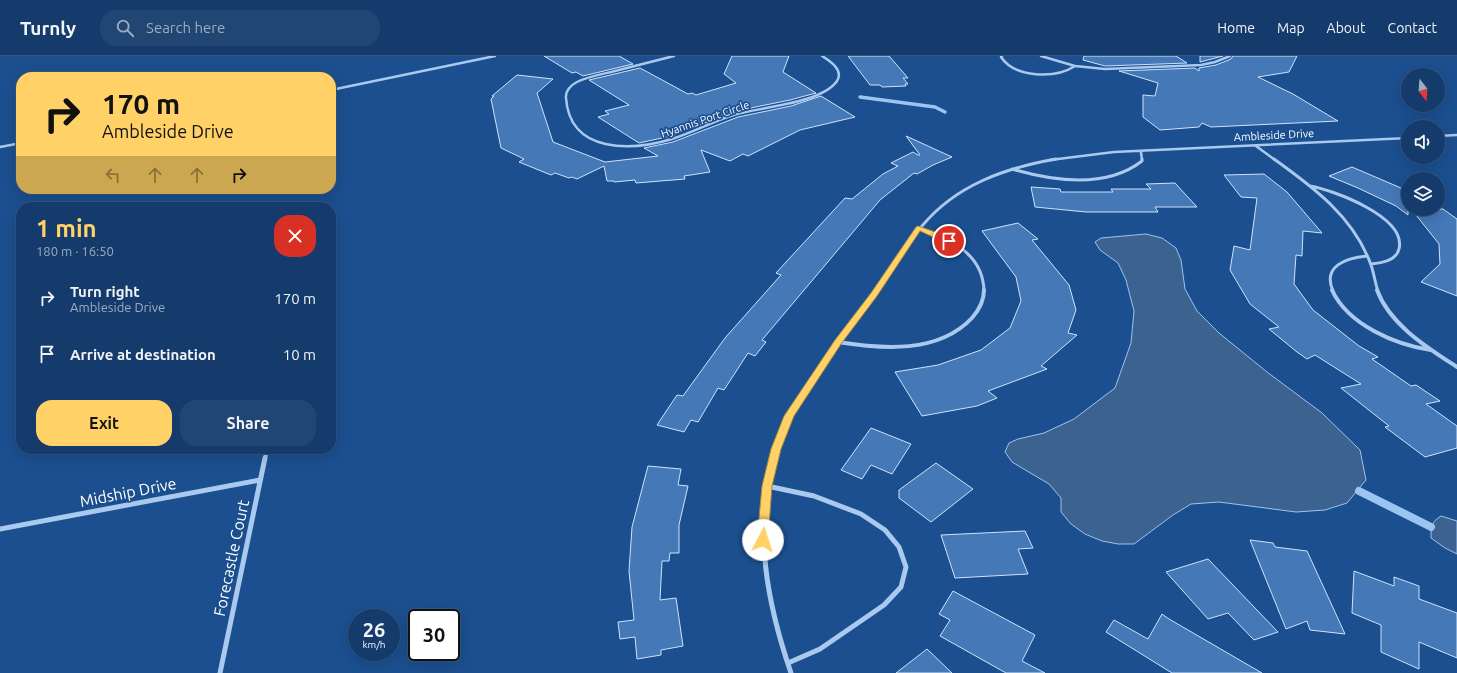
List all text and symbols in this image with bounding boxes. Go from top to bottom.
search box [100,10,380,46]
text: Turnly [20,17,76,39]
icon: search [114,17,136,39]
text: Search here [146,19,225,36]
text: Home [1217,20,1255,36]
text: Map [1277,20,1305,36]
text: About [1327,20,1366,36]
text: Contact [1388,20,1437,36]
north arrow [1401,68,1445,112]
map controls [1401,68,1445,216]
icon: right [36,88,88,140]
text: 170 m [102,88,180,119]
street label: Hyannis Port Circle [659,98,751,140]
button: sound [1401,120,1445,164]
text: Ambleside Drive [102,121,234,141]
street label: Ambleside Drive [1233,127,1315,143]
icon: left [102,164,124,186]
icon: ahead [144,164,166,186]
icon: ahead [186,164,208,186]
icon: right [228,164,250,186]
button: layers [1401,172,1445,216]
text: 1 min [36,215,97,242]
button: close [274,215,316,257]
pin [932,224,966,258]
icon: arrive [938,230,960,252]
text: 180 m · 16:50 [36,244,114,258]
text: Turn right [70,283,140,300]
icon: right [36,287,58,309]
text: 170 m [274,290,316,307]
text: Ambleside Drive [70,300,165,314]
icon: arrive [36,343,58,365]
text: Arrive at destination [70,346,216,363]
text: 10 m [283,346,316,363]
button: Exit [36,400,172,446]
button: Share [180,400,316,446]
street label: Midship Drive [78,474,178,510]
street label: Forecastle Court [210,497,252,618]
position arrow [742,519,784,561]
speed limit sign: 30 [408,609,460,661]
text: 26 [363,618,385,641]
text: km/h [362,639,386,650]

